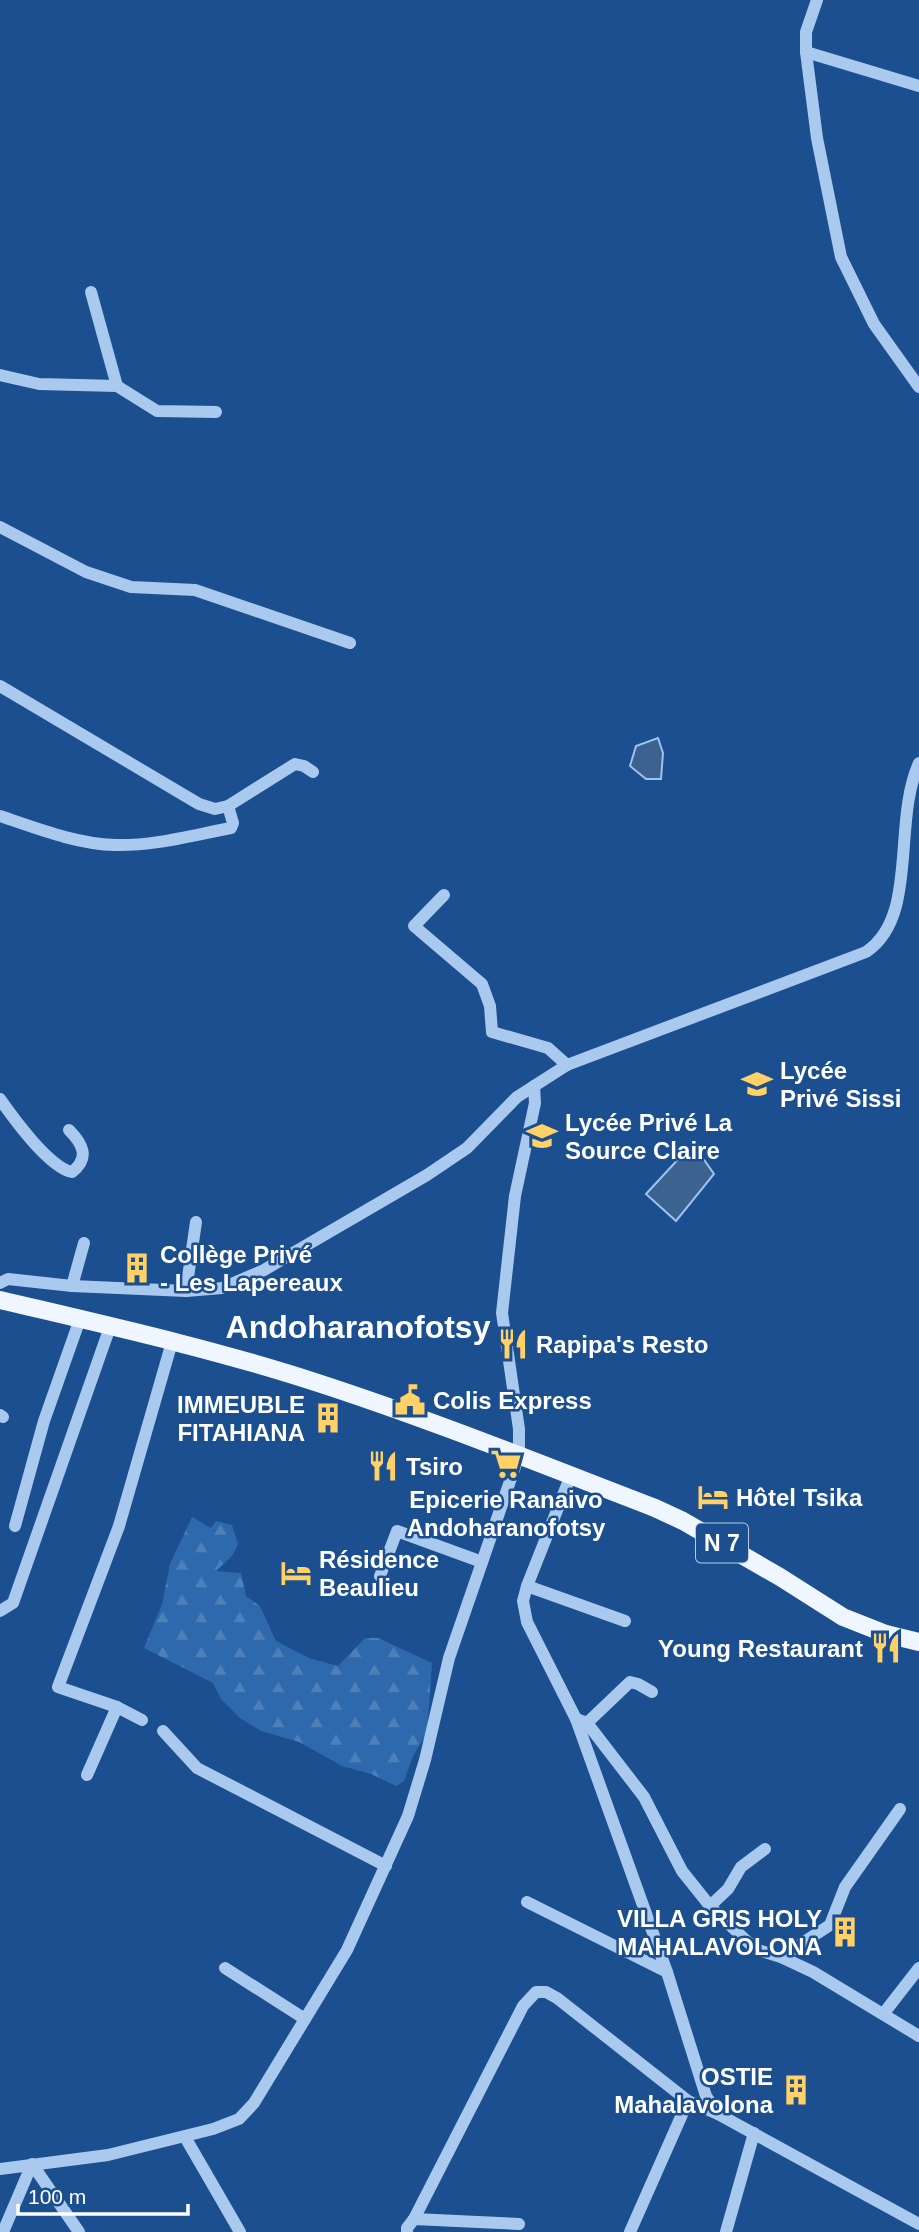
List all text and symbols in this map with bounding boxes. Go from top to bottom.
place label: Lycée Privé Sissi [780,1057,901,1112]
school or university icon: Lycée Privé Sissi [740,1067,774,1101]
place label: Lycée Privé La Source Claire [565,1109,733,1164]
school or university icon: Lycée Privé La Source Claire [525,1119,559,1153]
place label: Collège Privé - Les Lapereaux [160,1241,343,1296]
building icon: Collège Privé - Les Lapereaux [120,1251,154,1285]
district label: Andoharanofotsy [226,1309,491,1345]
restaurant icon: Rapipa's Resto [496,1327,530,1361]
place label: Rapipa's Resto [536,1331,708,1358]
public building icon: Colis Express [393,1383,427,1417]
place label: Colis Express [433,1387,592,1414]
place label: IMMEUBLE FITAHIANA [177,1391,305,1446]
building icon: IMMEUBLE FITAHIANA [311,1401,345,1435]
supermarket icon: Epicerie Ranaivo Andoharanofotsy [489,1447,523,1481]
restaurant icon: Tsiro [366,1449,400,1483]
place label: Tsiro [406,1453,463,1480]
hotel icon: Hôtel Tsika [696,1480,730,1514]
place label: Hôtel Tsika [736,1484,863,1511]
place label: Epicerie Ranaivo Andoharanofotsy [407,1486,606,1541]
road number: N 7 [696,1524,748,1562]
place label: Résidence Beaulieu [319,1546,439,1601]
hotel icon: Résidence Beaulieu [279,1556,313,1590]
restaurant icon: Young Restaurant [869,1631,903,1665]
place label: Young Restaurant [658,1635,863,1662]
place label: VILLA GRIS HOLY MAHALAVOLONA [617,1905,822,1960]
building icon: VILLA GRIS HOLY MAHALAVOLONA [828,1915,862,1949]
place label: OSTIE Mahalavolona [614,2063,774,2118]
building icon: OSTIE Mahalavolona [779,2073,813,2107]
scale bar [18,2172,187,2216]
text: 100 m [28,2185,86,2208]

